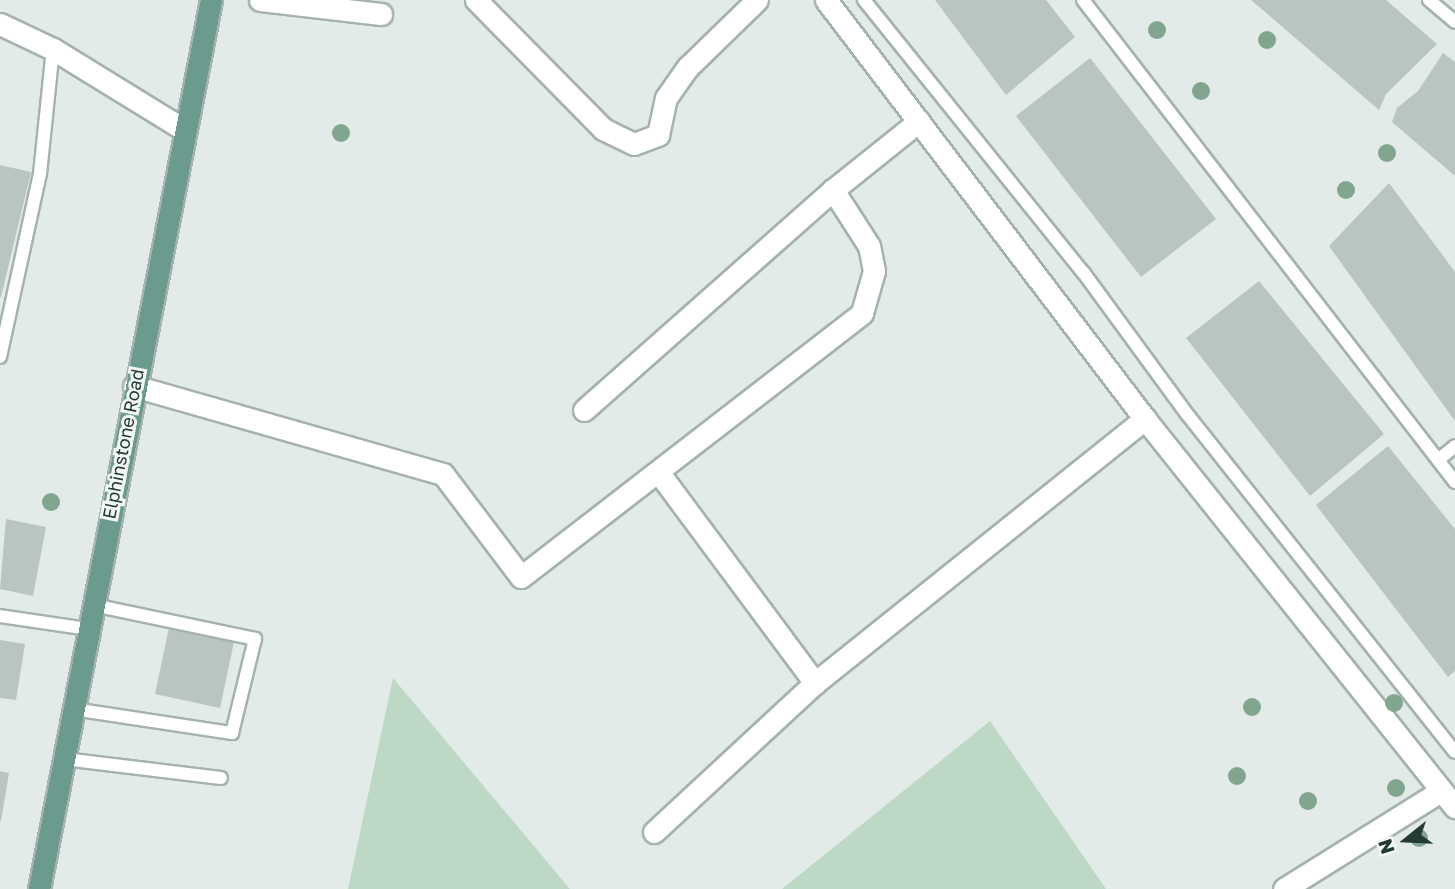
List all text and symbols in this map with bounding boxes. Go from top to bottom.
street label: Elphinstone Road [98,367,148,521]
north arrow [1371,805,1441,875]
text: N [1372,836,1399,857]

